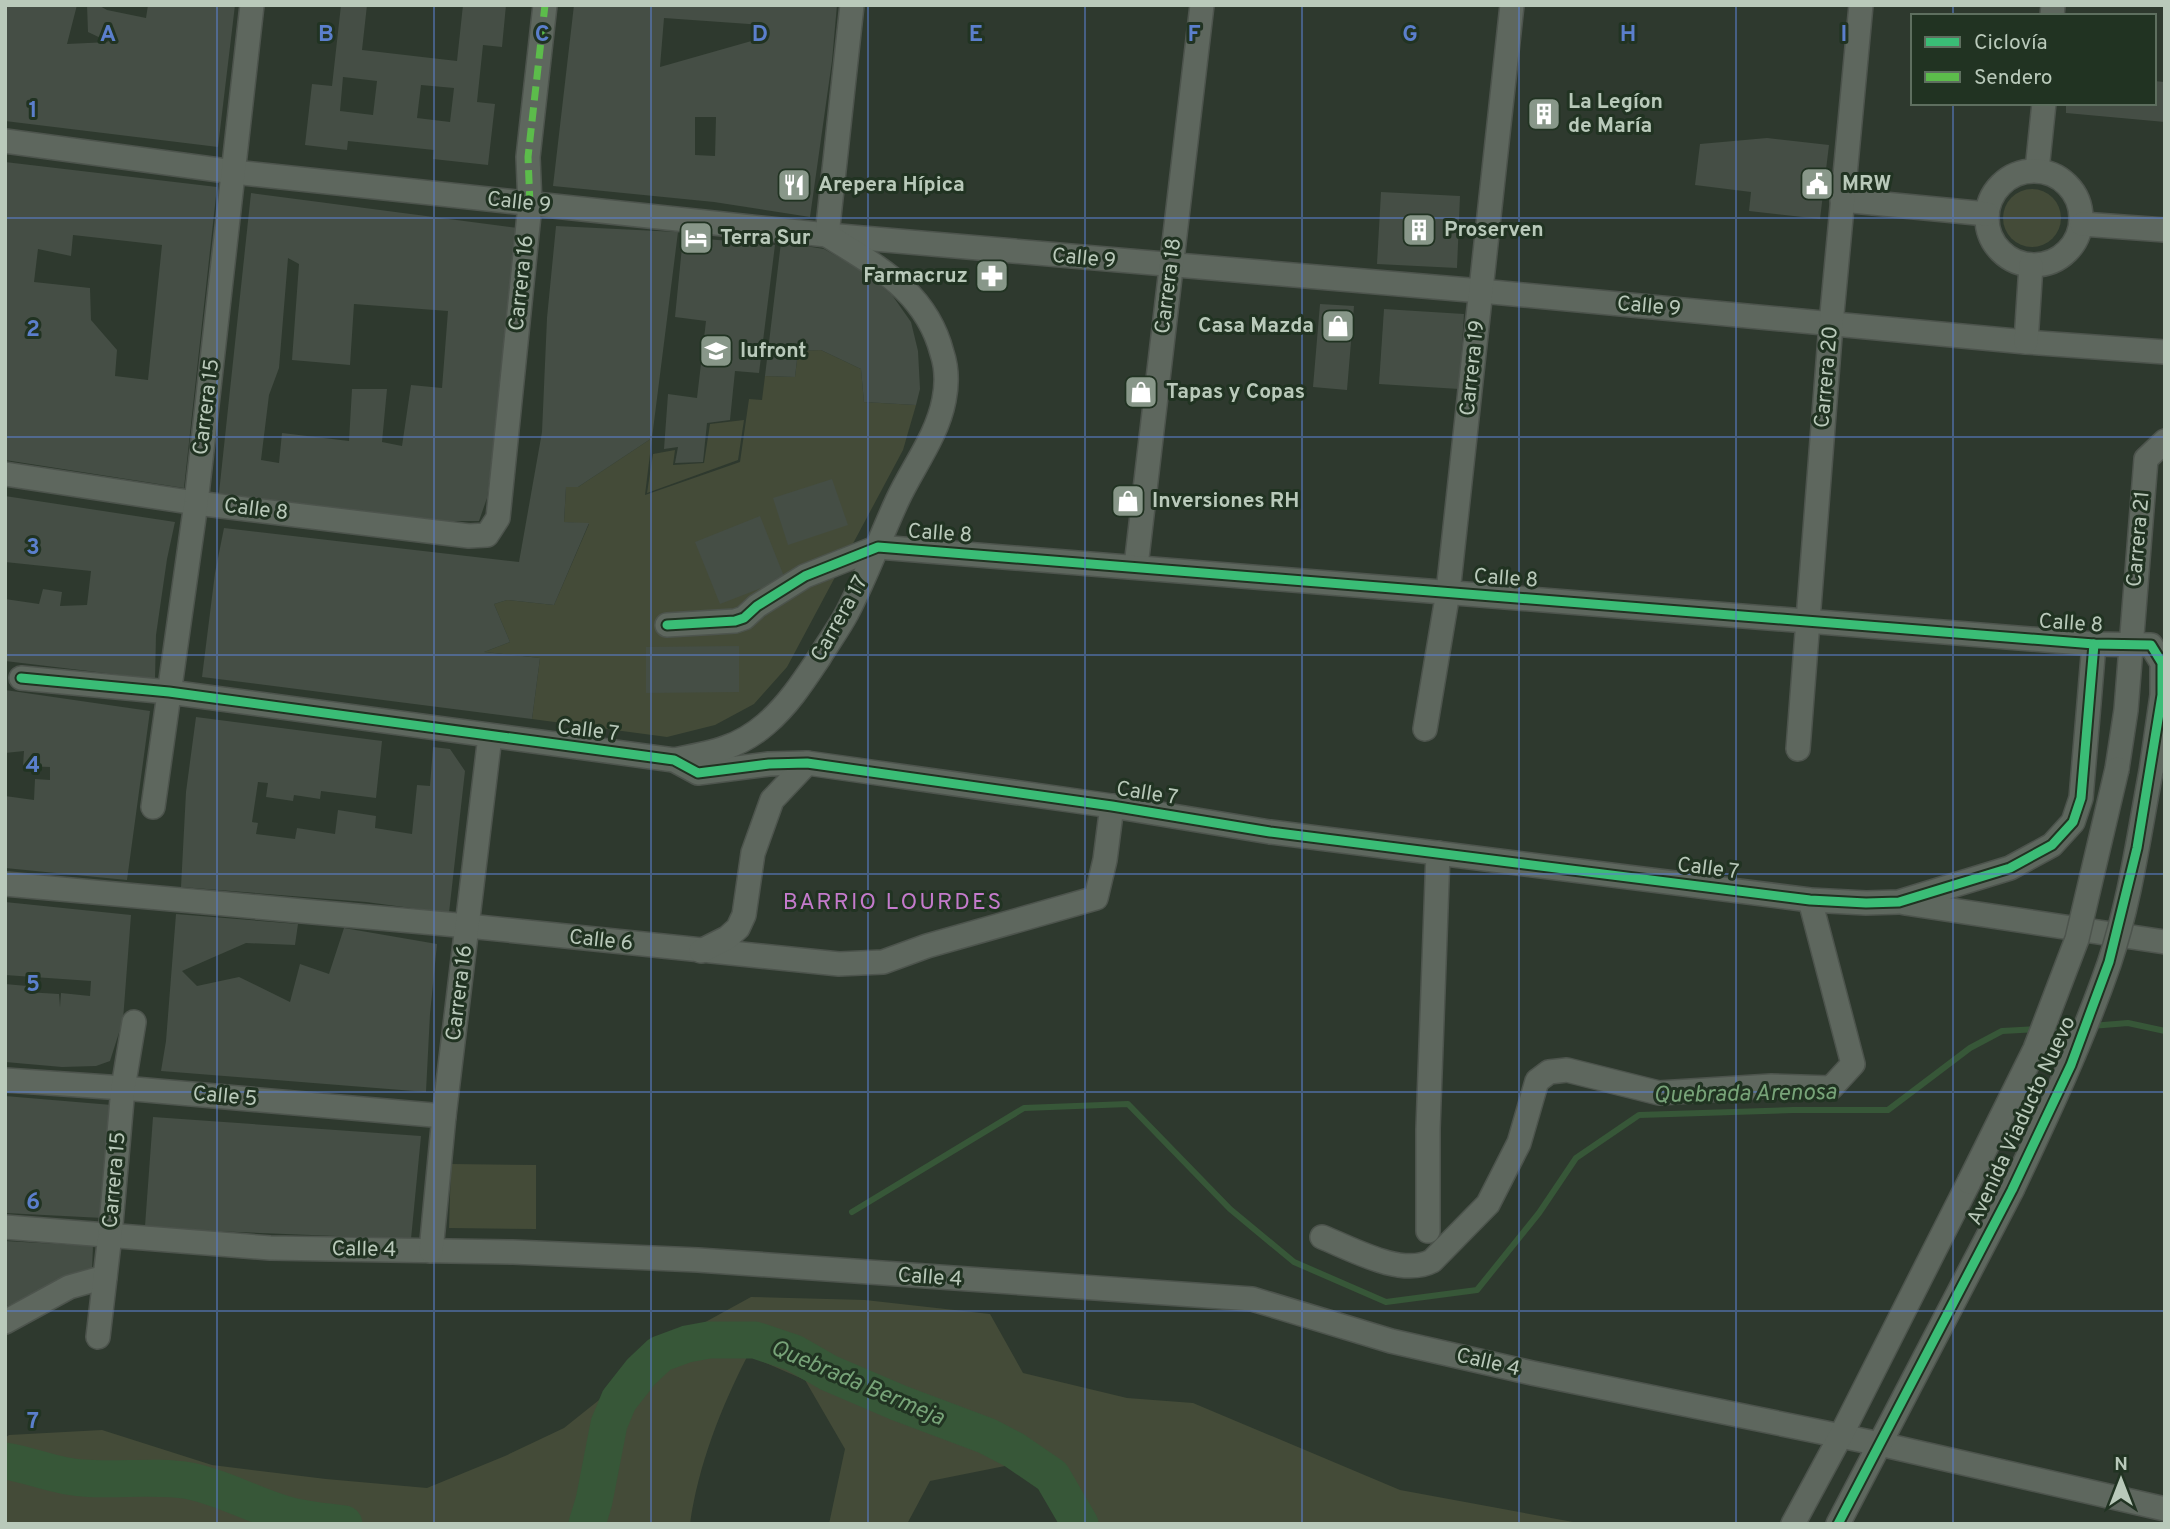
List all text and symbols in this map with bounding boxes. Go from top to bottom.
legend [1911,14,2156,105]
text: A [100,21,116,50]
text: B [318,21,334,50]
text: C [535,21,549,50]
text: D [752,21,768,50]
text: E [969,21,983,50]
text: F [1187,21,1201,50]
text: G [1402,21,1418,50]
text: H [1620,21,1636,50]
text: I [1841,21,1847,50]
text: Ciclovía [1974,30,2048,57]
text: Sendero [1974,65,2053,92]
place label: La Legíon de María [1568,89,1663,140]
building icon: La Legíon de María [1525,95,1563,133]
text: 1 [28,97,38,126]
public building icon: MRW [1798,165,1836,203]
restaurant icon: Arepera Hípica [775,166,813,204]
place label: MRW [1842,171,1891,198]
place label: Arepera Hípica [818,172,965,199]
street label: Calle 9 [486,186,552,220]
building icon: Proserven [1400,211,1438,249]
place label: Proserven [1444,217,1544,244]
hotel icon: Terra Sur [677,219,715,257]
place label: Terra Sur [720,225,811,252]
street label: Carrera 16 [504,234,540,332]
street label: Carrera 18 [1150,236,1188,336]
street label: Calle 9 [1051,243,1117,275]
pharmacy icon: Farmacruz [973,257,1011,295]
place label: Farmacruz [863,263,968,290]
street label: Calle 9 [1616,291,1682,323]
shop icon: Casa Mazda [1319,307,1357,345]
place label: Casa Mazda [1198,313,1314,340]
text: 2 [26,316,40,345]
street label: Carrera 19 [1455,319,1491,417]
street label: Carrera 20 [1809,325,1845,429]
school or university icon: Iufront [697,332,735,370]
place label: Iufront [740,338,807,365]
street label: Carrera 15 [188,357,226,457]
shop icon: Tapas y Copas [1122,373,1160,411]
place label: Tapas y Copas [1166,379,1305,406]
shop icon: Inversiones RH [1109,482,1147,520]
place label: Inversiones RH [1152,488,1299,515]
street label: Carrera 21 [2121,490,2157,588]
street label: Calle 8 [222,493,290,527]
street label: Calle 8 [907,518,973,550]
text: 3 [26,534,40,563]
street label: Calle 8 [1473,563,1539,595]
street label: Carrera 17 [805,571,875,667]
street label: Calle 8 [2038,608,2104,640]
street label: Calle 7 [556,714,620,748]
text: 4 [26,752,40,781]
street label: Calle 7 [1114,776,1180,812]
street label: Calle 7 [1676,852,1740,886]
district label: BARRIO LOURDES [783,889,1003,918]
street label: Calle 6 [568,924,634,958]
street label: Carrera 16 [441,944,479,1042]
text: 5 [26,971,40,1000]
street label: Avenida Viaducto Nuevo [1962,1012,2082,1230]
water label: Quebrada Arenosa [1653,1079,1837,1111]
street label: Calle 5 [191,1081,259,1113]
street label: Carrera 15 [97,1131,133,1229]
text: 6 [26,1189,40,1218]
street label: Calle 4 [331,1236,397,1264]
street label: Calle 4 [897,1262,963,1294]
water label: Quebrada Bermeja [766,1334,948,1434]
street label: Calle 4 [1453,1343,1523,1383]
text: 7 [27,1408,39,1437]
north arrow [2086,1445,2156,1515]
text: N [2114,1453,2128,1477]

